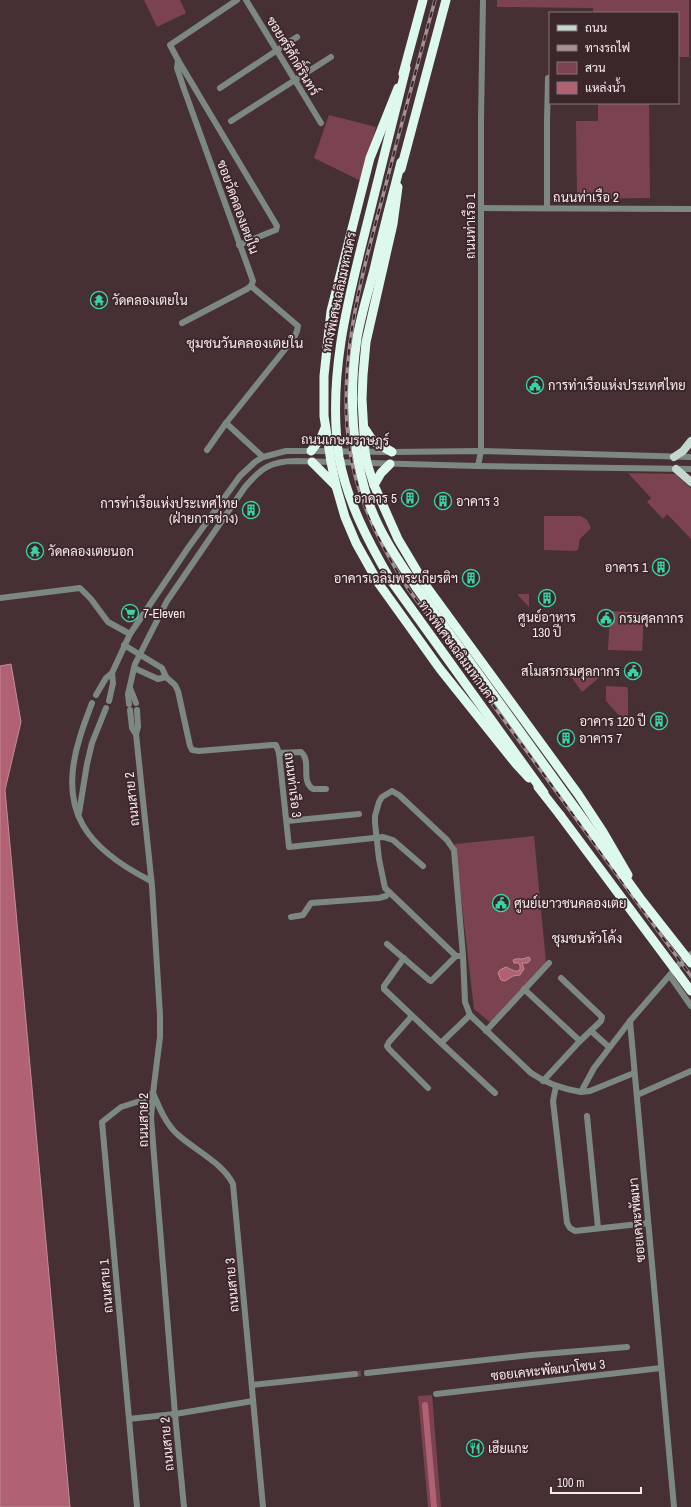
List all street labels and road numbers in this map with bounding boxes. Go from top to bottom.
street label: ซอยศรีศักดิ์รินทร์ [263,11,327,99]
street label: ซอยวัดคลองเตยใน [213,158,263,256]
street label: ถนนท่าเรือ 2 [553,188,619,206]
street label: ถนนท่าเรือ 1 [461,193,479,259]
street label: ทางพิเศษเฉลิมมหานคร [318,230,360,354]
street label: ถนนเกษมราษฎร์ [301,430,389,449]
street label: ทางพิเศษเฉลิมมหานคร [415,597,501,707]
street label: ถนนท่าเรือ 3 [281,751,306,819]
street label: ถนนสาย 2 [121,771,143,827]
street label: ถนนสาย 2 [135,1093,152,1147]
street label: ซอยเคหะพัฒนา [625,1177,649,1263]
street label: ถนนสาย 3 [221,1257,243,1313]
street label: ถนนสาย 1 [95,1258,117,1314]
street label: ซอยเคหะพัฒนาโซน 3 [490,1356,606,1384]
street label: ถนนสาย 2 [156,1416,178,1472]

